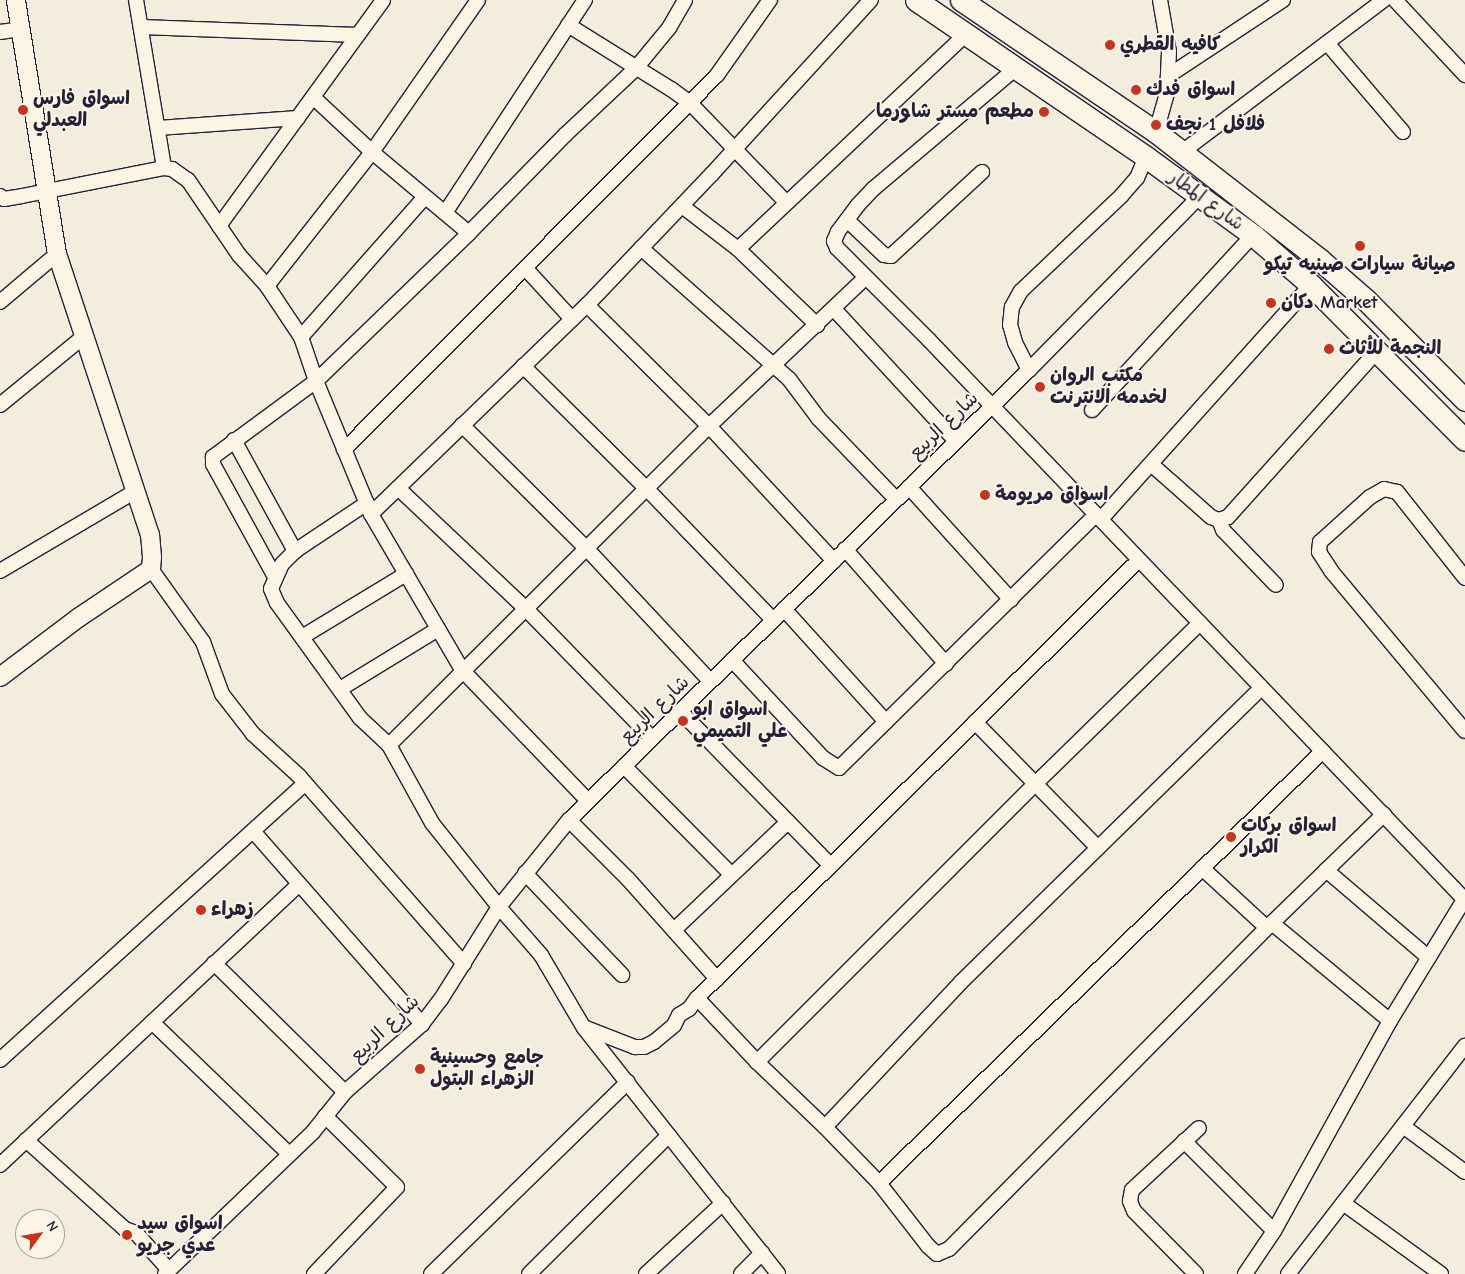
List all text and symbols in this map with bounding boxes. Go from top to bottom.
place label: كافيه القطري [1120,34,1221,56]
marker: كافيه القطري [1104,39,1116,51]
place label: اسواق فدك [1146,79,1235,101]
marker: اسواق فدك [1130,84,1142,96]
place label: اسواق فارس العبدلي [33,88,130,132]
place label: مطعم مستر شاورما [876,101,1034,123]
marker: اسواق فارس العبدلي [17,104,29,116]
marker: مطعم مستر شاورما [1038,106,1050,118]
place label: فلافل 1 نجف [1166,114,1265,136]
marker: فلافل 1 نجف [1150,119,1162,131]
street label: شارع المطار [1164,166,1248,236]
marker: صيانة سيارات صينيه تيكو [1354,240,1366,252]
place label: صيانة سيارات صينيه تيكو [1264,254,1456,276]
place label: دكان Market [1281,292,1377,314]
marker: دكان Market [1265,297,1277,309]
place label: النجمة للأثاث [1339,338,1441,360]
marker: النجمة للأثاث [1323,343,1335,355]
place label: مكتب الروان لخدمه الانترنت [1050,365,1167,409]
marker: مكتب الروان لخدمه الانترنت [1034,381,1046,393]
street label: شارع الربيع [905,387,983,465]
place label: اسواق مريومة [995,484,1108,506]
marker: اسواق مريومة [979,489,991,501]
street label: شارع الربيع [616,671,694,749]
place label: اسواق ابو علي التميمي [693,699,787,743]
marker: اسواق ابو علي التميمي [677,715,689,727]
place label: اسواق بركات الكرار [1241,815,1336,859]
marker: اسواق بركات الكرار [1225,831,1237,843]
place label: زهراء [211,899,254,921]
marker: زهراء [195,904,207,916]
street label: شارع الربيع [346,990,424,1068]
place label: جامع وحسينية الزهراء البتول [430,1047,544,1091]
marker: جامع وحسينية الزهراء البتول [414,1063,426,1075]
north arrow [15,1209,65,1259]
place label: اسواق سيد عدي جريو [137,1213,223,1257]
text: N [43,1218,62,1235]
marker: اسواق سيد عدي جريو [121,1229,133,1241]

